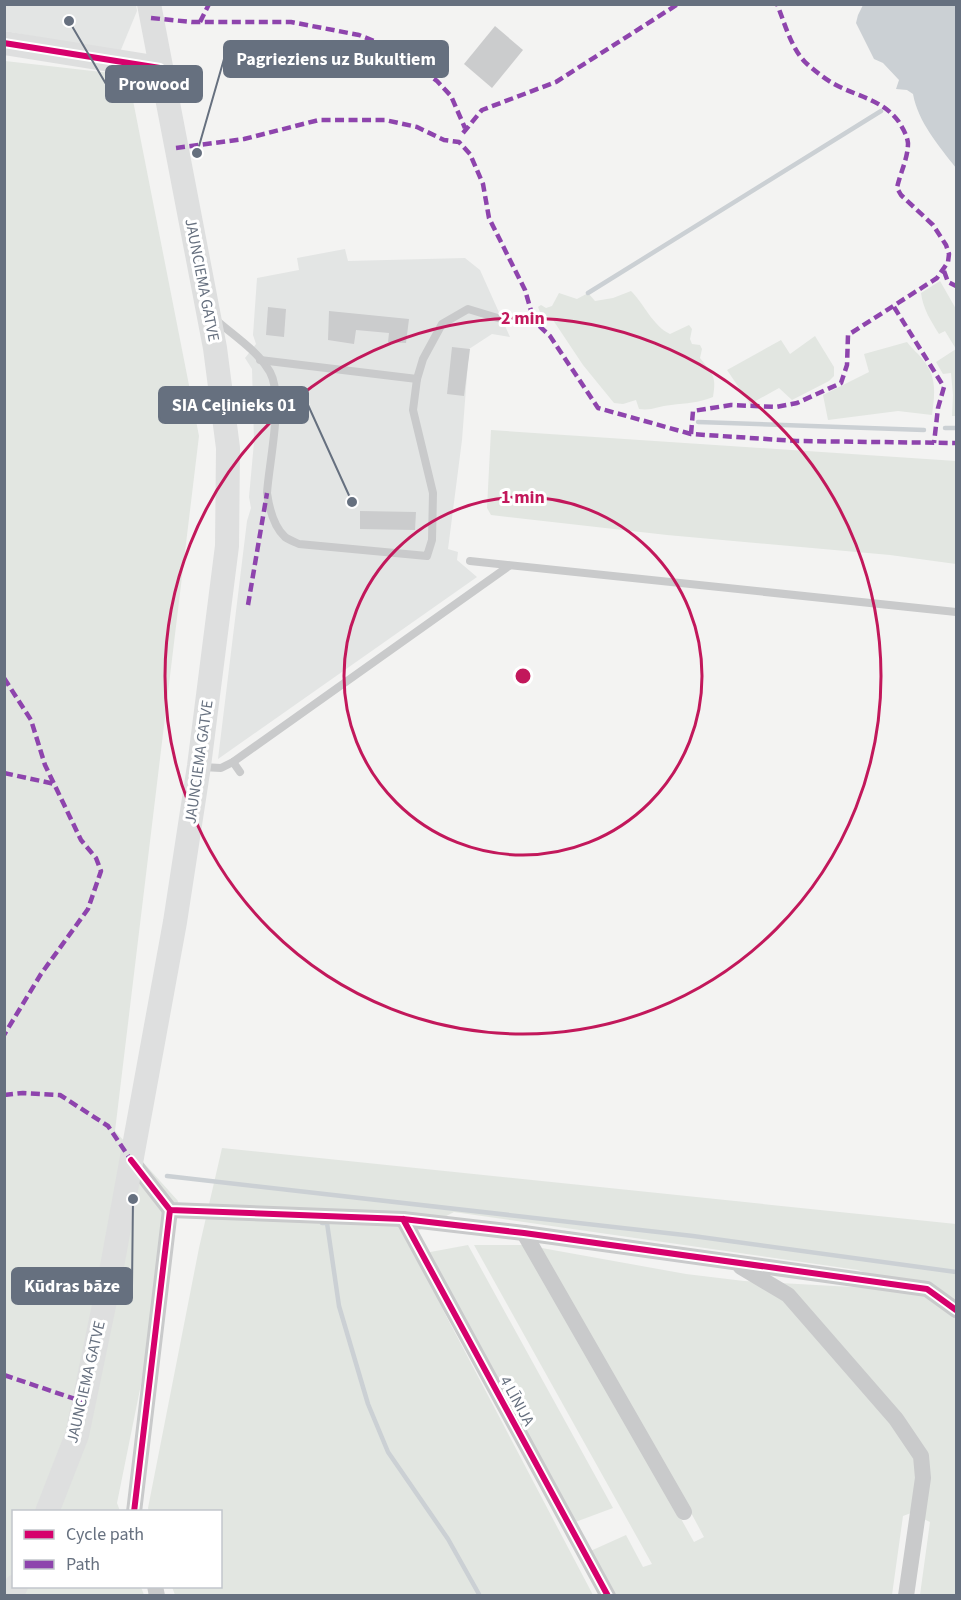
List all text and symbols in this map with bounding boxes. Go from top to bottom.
callout: Pagrieziens uz Bukultiem [224,41,448,77]
text: Pagrieziens uz Bukultiem [236,47,436,72]
callout: Prowood [106,66,202,102]
text: Prowood [118,72,190,97]
street label: JAUNCIEMA GATVE [179,217,225,343]
text: 2 min [501,306,545,331]
callout: SIA Ceļinieks 01 [159,387,308,423]
text: SIA Ceļinieks 01 [172,393,296,418]
text: 1 min [501,485,545,510]
centre of rings [513,666,533,686]
street label: JAUNCIEMA GATVE [179,699,219,825]
callout: Kūdras bāze [12,1268,132,1304]
text: Kūdras bāze [24,1274,120,1299]
street label: JAUNCIEMA GATVE [61,1319,111,1445]
street label: 4 LĪNIJA [494,1372,540,1430]
legend [12,1510,222,1588]
text: Cycle path [66,1522,144,1547]
text: Path [66,1552,100,1577]

